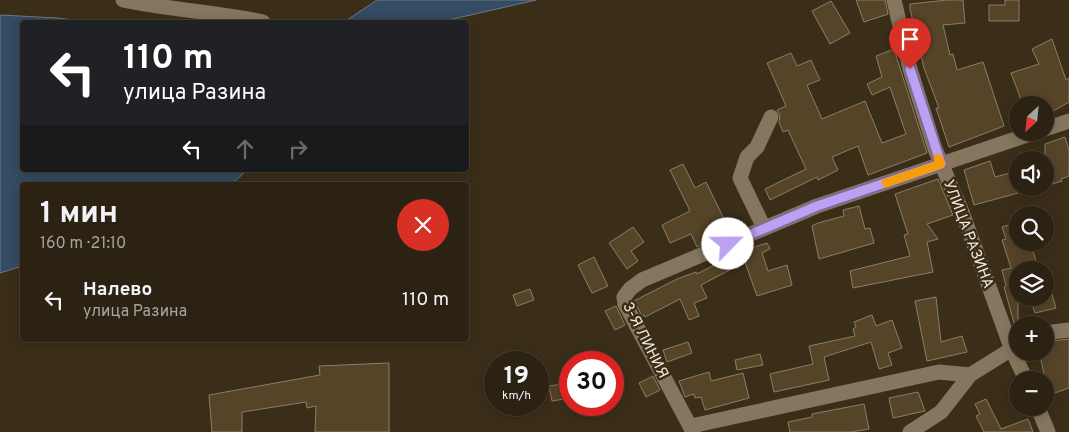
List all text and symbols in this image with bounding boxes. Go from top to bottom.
pin [889,18,931,69]
icon: arrive [896,25,924,53]
text: 110 m [123,37,213,81]
icon: left [40,40,105,105]
text: улица Разина [123,80,266,107]
north arrow [1009,96,1054,141]
map controls [1009,96,1054,416]
icon: left [178,135,206,163]
icon: ahead [231,135,259,163]
icon: right [284,135,312,163]
button: sound [1009,151,1054,196]
street label: УЛИЦА РАЗИНА [938,178,997,291]
text: 1 мин [40,196,118,233]
button: close [397,199,449,251]
button: search [1009,206,1054,251]
position arrow [701,217,753,269]
text: 160 m · 21:10 [40,234,126,254]
button: layers [1009,261,1054,306]
text: Налево [83,278,152,302]
icon: left [40,286,68,314]
text: 110 m [402,288,449,312]
street label: 3-Я ЛИНИЯ [617,299,672,382]
text: улица Разина [83,302,187,322]
button: + [1009,316,1054,361]
speed limit sign: 30 [559,351,624,416]
text: 19 [504,361,529,393]
button: − [1009,371,1054,416]
text: km/h [502,388,531,404]

